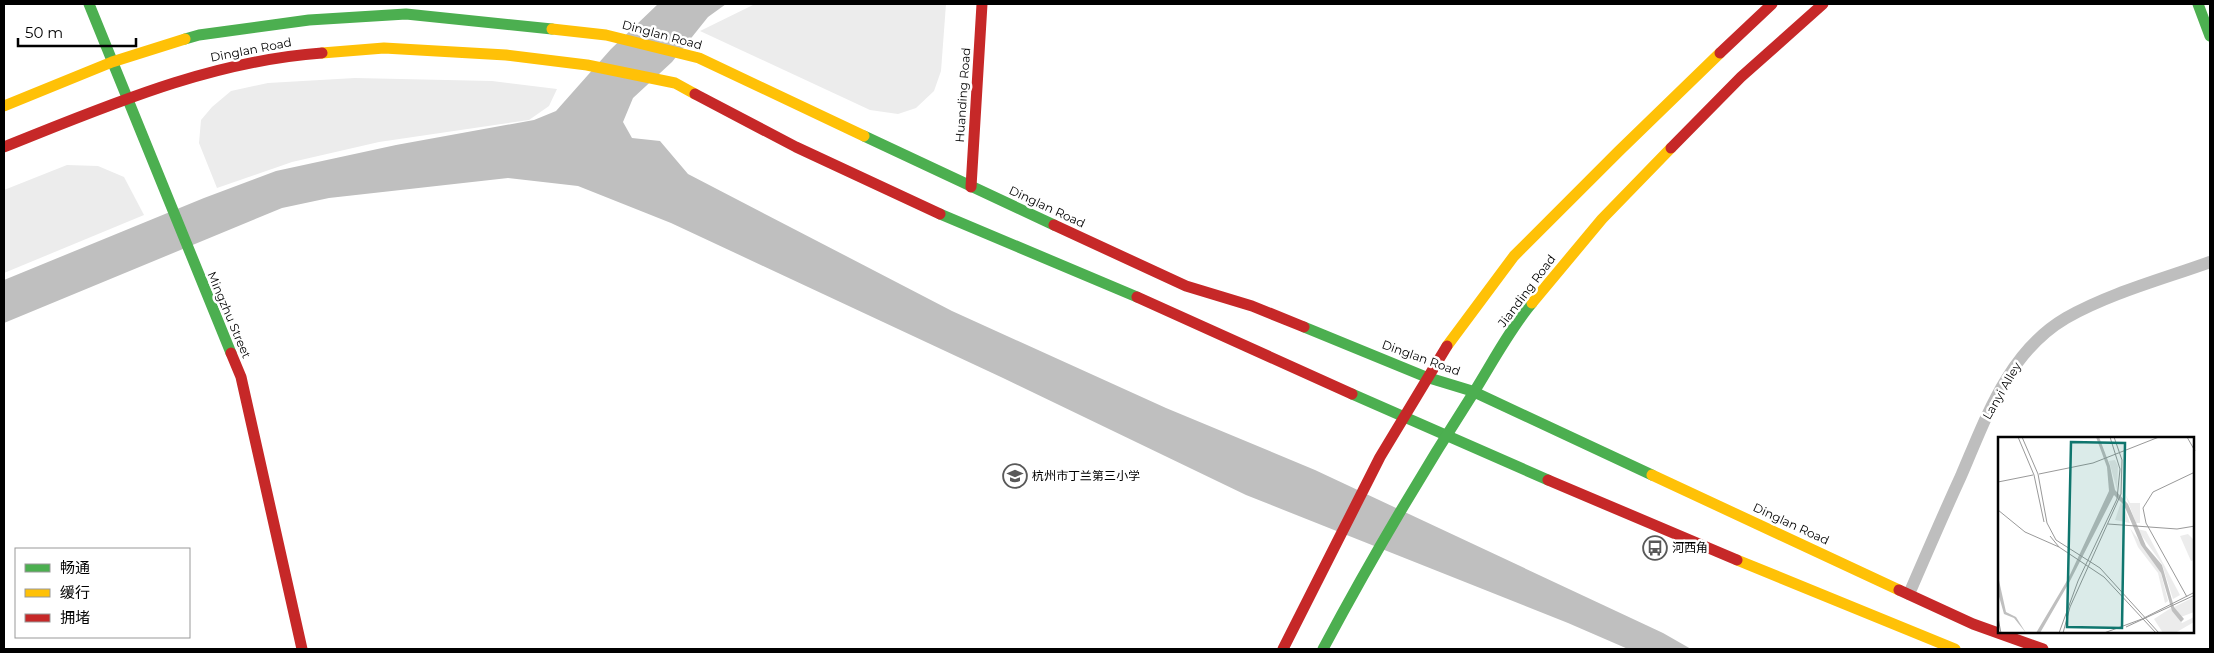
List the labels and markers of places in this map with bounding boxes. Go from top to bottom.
school or university icon: 杭州市丁兰第三小学 [1002,463,1028,489]
place label: 杭州市丁兰第三小学 [1032,468,1140,483]
bus stop icon: 河西角 [1642,535,1668,561]
place label: 河西角 [1672,540,1708,555]

